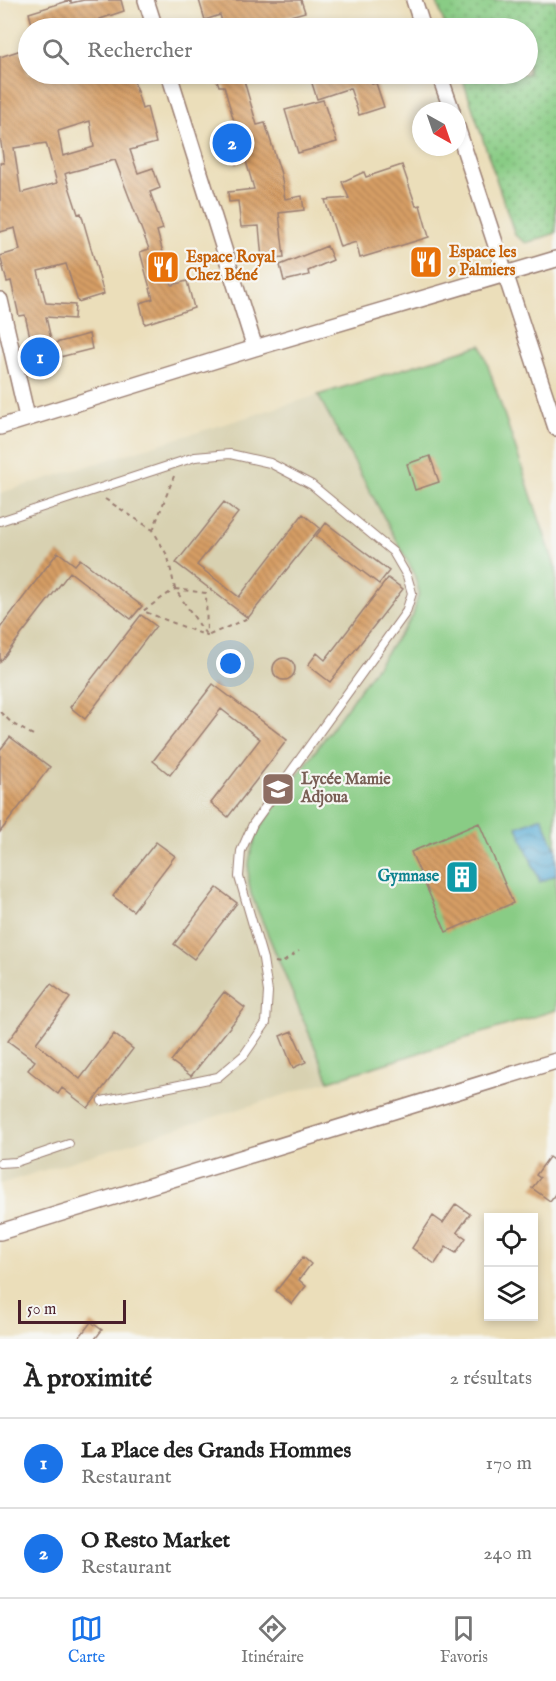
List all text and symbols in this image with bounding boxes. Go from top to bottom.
search box [18,18,538,84]
icon: search [39,35,72,68]
text: Rechercher [87,37,192,65]
north arrow [412,102,466,156]
pin: 2 [212,120,252,166]
place label: Espace les 9 Palmiers [448,243,517,281]
restaurant icon: Espace les 9 Palmiers [408,244,444,280]
place label: Espace Royal Chez Béné [186,248,276,286]
restaurant icon: Espace Royal Chez Béné [145,249,181,285]
pin: 1 [20,334,60,380]
your location [216,649,245,678]
place label: Lycée Mamie Adjoua [300,770,391,808]
school or university icon: Lycée Mamie Adjoua [260,771,296,807]
building icon: Gymnase [444,859,480,895]
place label: Gymnase [378,867,440,887]
map controls [484,1213,538,1321]
button: locate [484,1213,538,1267]
button: layers [484,1267,538,1321]
scale bar [18,1297,126,1324]
text: 50 m [27,1300,56,1320]
text: À proximité [24,1362,152,1395]
text: 2 résultats [449,1366,532,1391]
text: La Place des Grands Hommes [81,1437,351,1465]
text: 1 [40,1451,47,1476]
text: 170 m [486,1451,532,1476]
text: Restaurant [81,1465,172,1490]
text: O Resto Market [81,1527,230,1555]
text: 2 [39,1541,48,1566]
text: 240 m [483,1541,532,1566]
text: Restaurant [81,1555,172,1580]
tab: Carte [68,1612,105,1668]
tab: Itinéraire [241,1612,304,1668]
tab: Favoris [440,1612,488,1668]

